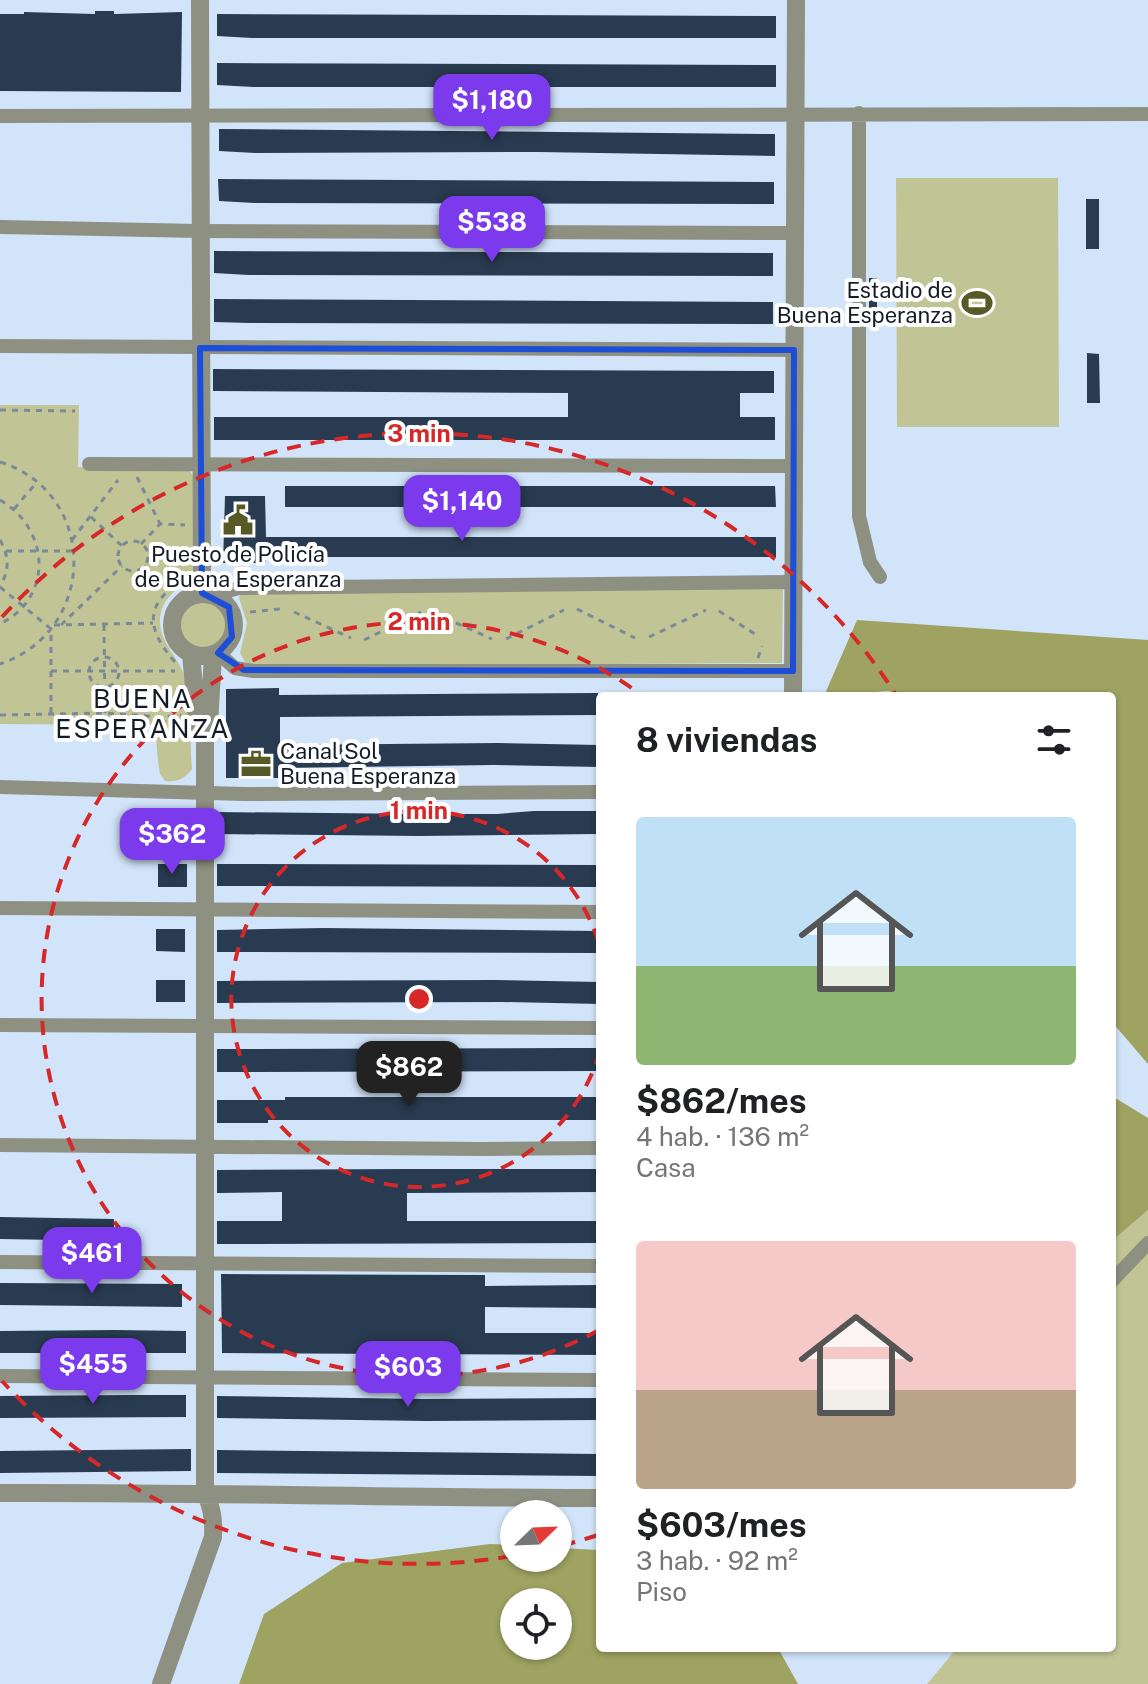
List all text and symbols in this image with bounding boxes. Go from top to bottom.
pin: $1,180 [427,74,557,142]
text: $1,180 [451,84,533,115]
pin: $538 [445,196,539,264]
text: $538 [457,206,527,237]
place label: Estadio de Buena Esperanza [777,277,953,328]
sports icon: Estadio de Buena Esperanza [960,286,994,320]
text: 3 min [387,419,451,447]
pin: $1,140 [397,475,527,543]
text: $1,140 [422,485,502,516]
public building icon: Puesto de Policía de Buena Esperanza [221,503,255,537]
place label: Puesto de Policía de Buena Esperanza [135,541,341,592]
text: 2 min [388,607,450,635]
district label: BUENA ESPERANZA [55,683,231,744]
icon: filters [1032,718,1076,762]
text: 8 viviendas [636,720,817,760]
place label: Canal Sol Buena Esperanza [280,738,456,789]
office icon: Canal Sol Buena Esperanza [239,747,273,781]
text: 1 min [390,796,448,824]
pin: $362 [125,808,219,876]
text: $362 [138,818,206,849]
icon: home [784,869,928,1013]
centre of rings [405,985,433,1013]
pin: $862 [362,1041,456,1109]
text: $862 [375,1051,443,1082]
text: $862/mes [636,1081,807,1121]
text: 4 hab. · 136 m² [636,1121,809,1152]
text: Casa [636,1152,696,1183]
pin: $461 [45,1227,139,1295]
text: $461 [60,1237,124,1268]
icon: home [784,1293,928,1437]
pin: $455 [46,1338,140,1406]
pin: $603 [361,1341,455,1409]
text: $455 [58,1348,128,1379]
text: $603 [374,1351,442,1382]
north arrow [500,1500,572,1572]
map controls [500,1500,572,1660]
text: $603/mes [636,1505,807,1545]
text: 3 hab. · 92 m² [636,1545,798,1576]
text: Piso [636,1576,687,1607]
button: locate [500,1588,572,1660]

